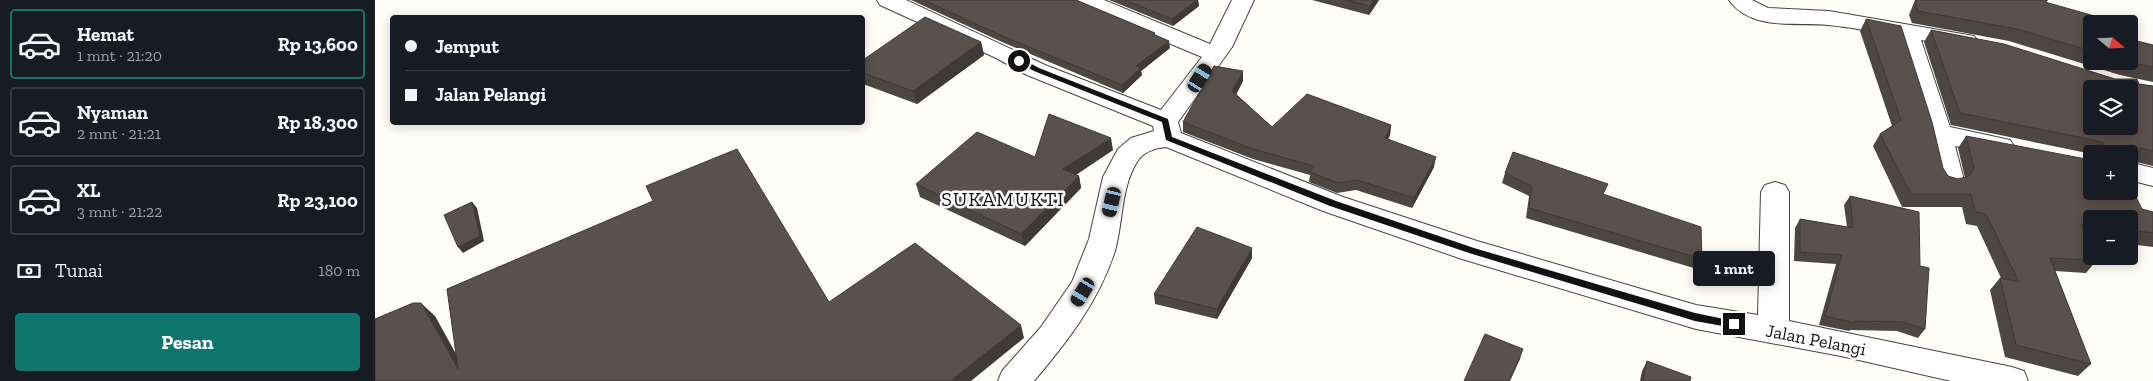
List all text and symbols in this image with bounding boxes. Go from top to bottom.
north arrow [2083,15,2137,70]
map controls [2083,15,2138,265]
icon: car [17,22,62,67]
text: Hemat [77,23,134,46]
text: Rp 13,600 [278,33,358,56]
text: Jemput [435,35,499,58]
text: 1 mnt · 21:20 [77,46,162,65]
route start [1008,50,1030,72]
car [1185,61,1214,95]
button: layers [2083,80,2138,135]
text: Jalan Pelangi [435,83,546,106]
icon: car [17,100,62,145]
text: Nyaman [77,101,148,124]
text: Rp 18,300 [277,111,358,134]
text: 2 mnt · 21:21 [77,124,161,143]
button: + [2083,145,2138,200]
icon: car [17,178,62,223]
text: XL [77,179,100,202]
car [1101,186,1122,218]
district label: SUKAMUKTI [941,187,1065,211]
text: Rp 23,100 [277,189,358,212]
text: 3 mnt · 21:22 [77,202,163,221]
button: − [2083,210,2138,265]
callout: 1 mnt [1693,252,1775,286]
icon: cash [15,257,43,285]
text: Tunai [55,259,103,282]
text: 1 mnt [1714,259,1754,278]
text: 180 m [319,261,360,280]
car [1068,275,1097,309]
button: Pesan [15,313,360,371]
route end [1723,313,1745,335]
street label: Jalan Pelangi [1764,320,1868,360]

